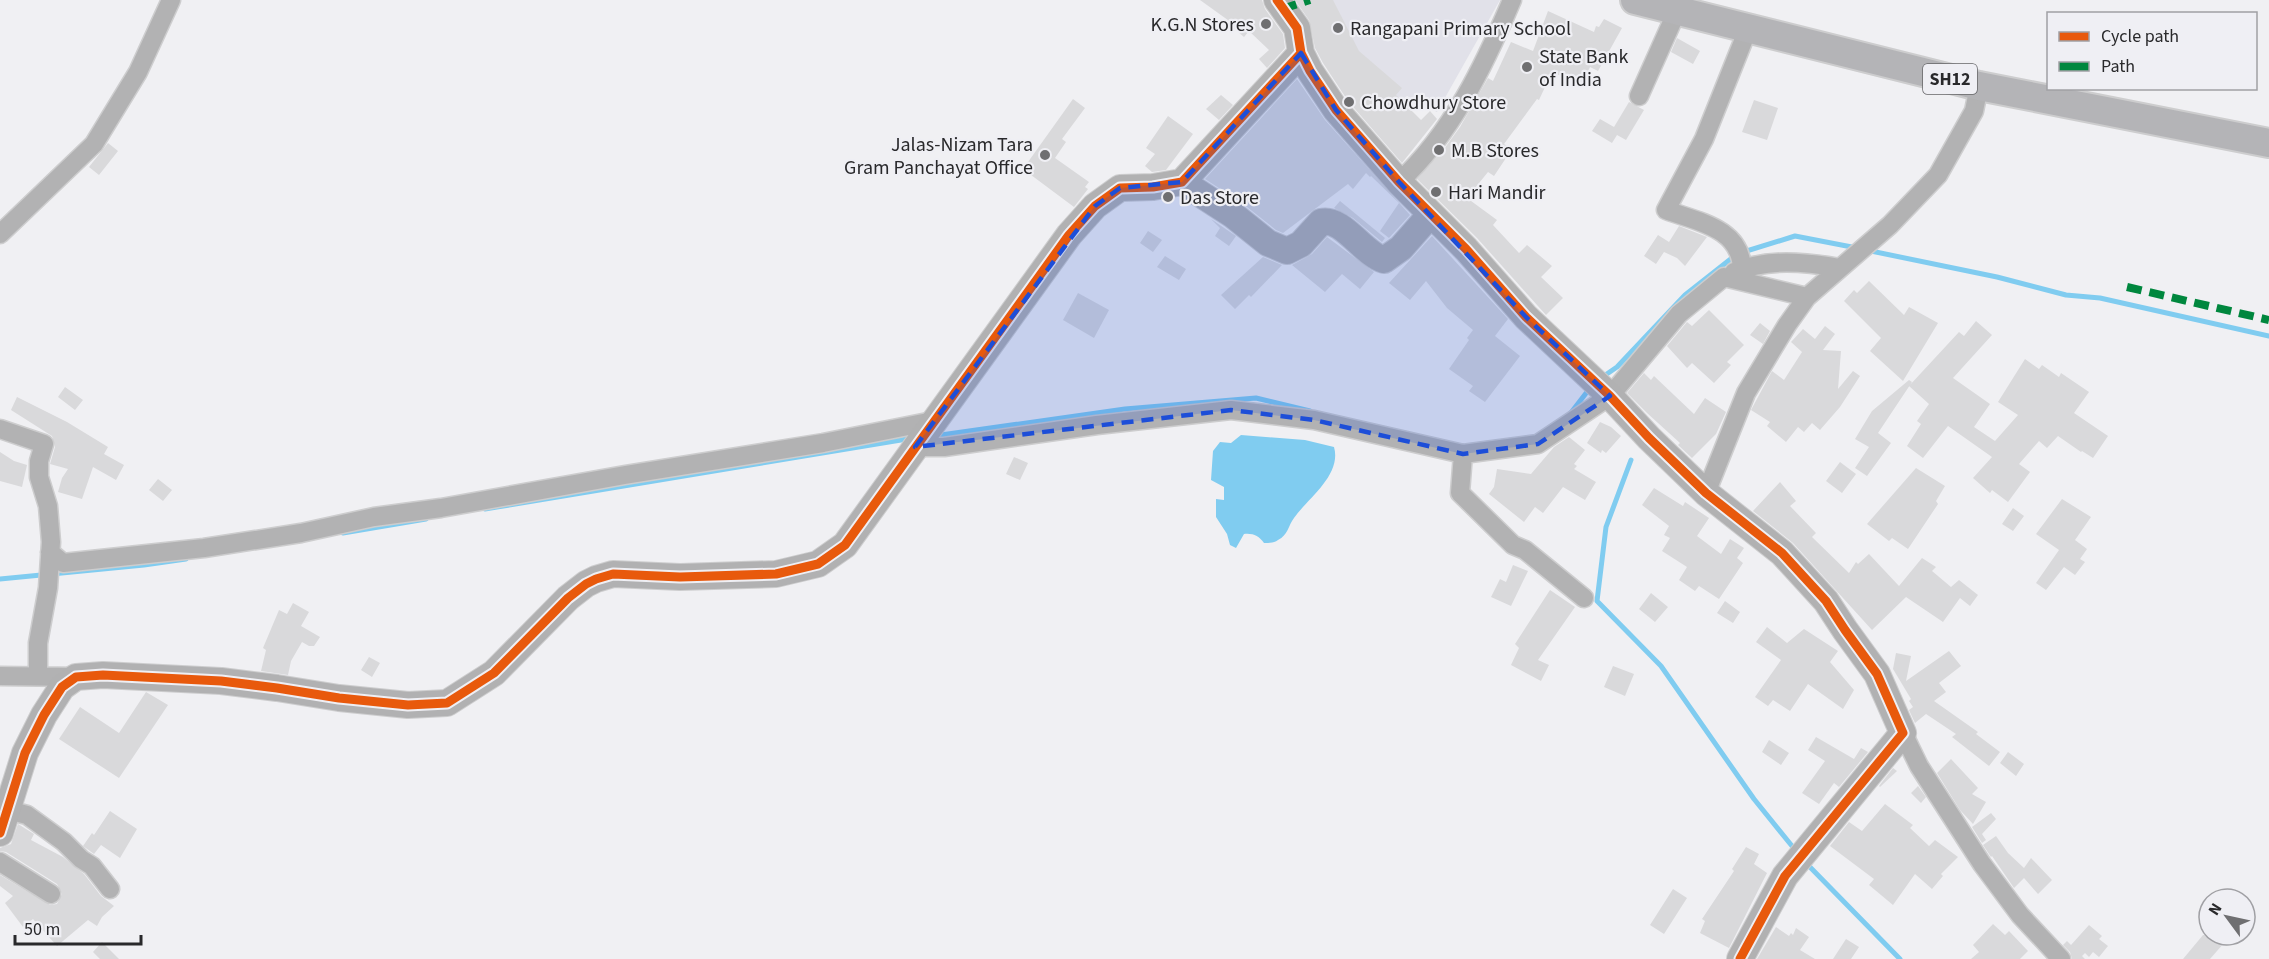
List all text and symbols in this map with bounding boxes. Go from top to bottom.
place label: K.G.N Stores [1151,11,1254,39]
legend [2047,12,2257,90]
place label: Rangapani Primary School [1350,15,1571,43]
marker: K.G.N Stores [1259,17,1273,31]
marker: Rangapani Primary School [1331,21,1345,35]
text: Cycle path [2101,24,2179,49]
place label: State Bank of India [1539,43,1629,94]
text: Path [2101,54,2135,79]
marker: State Bank of India [1520,60,1534,74]
road number: SH12 [1923,64,1977,94]
place label: Chowdhury Store [1361,89,1506,117]
marker: Chowdhury Store [1342,95,1356,109]
place label: Jalas-Nizam Tara Gram Panchayat Office [844,131,1033,182]
place label: M.B Stores [1451,137,1539,165]
marker: M.B Stores [1432,143,1446,157]
marker: Jalas-Nizam Tara Gram Panchayat Office [1038,148,1052,162]
place label: Hari Mandir [1448,179,1546,207]
place label: Das Store [1180,184,1259,212]
marker: Hari Mandir [1429,185,1443,199]
marker: Das Store [1161,190,1175,204]
north arrow [2197,887,2257,947]
text: N [2203,899,2227,920]
scale bar [15,908,141,946]
text: 50 m [24,917,60,942]

